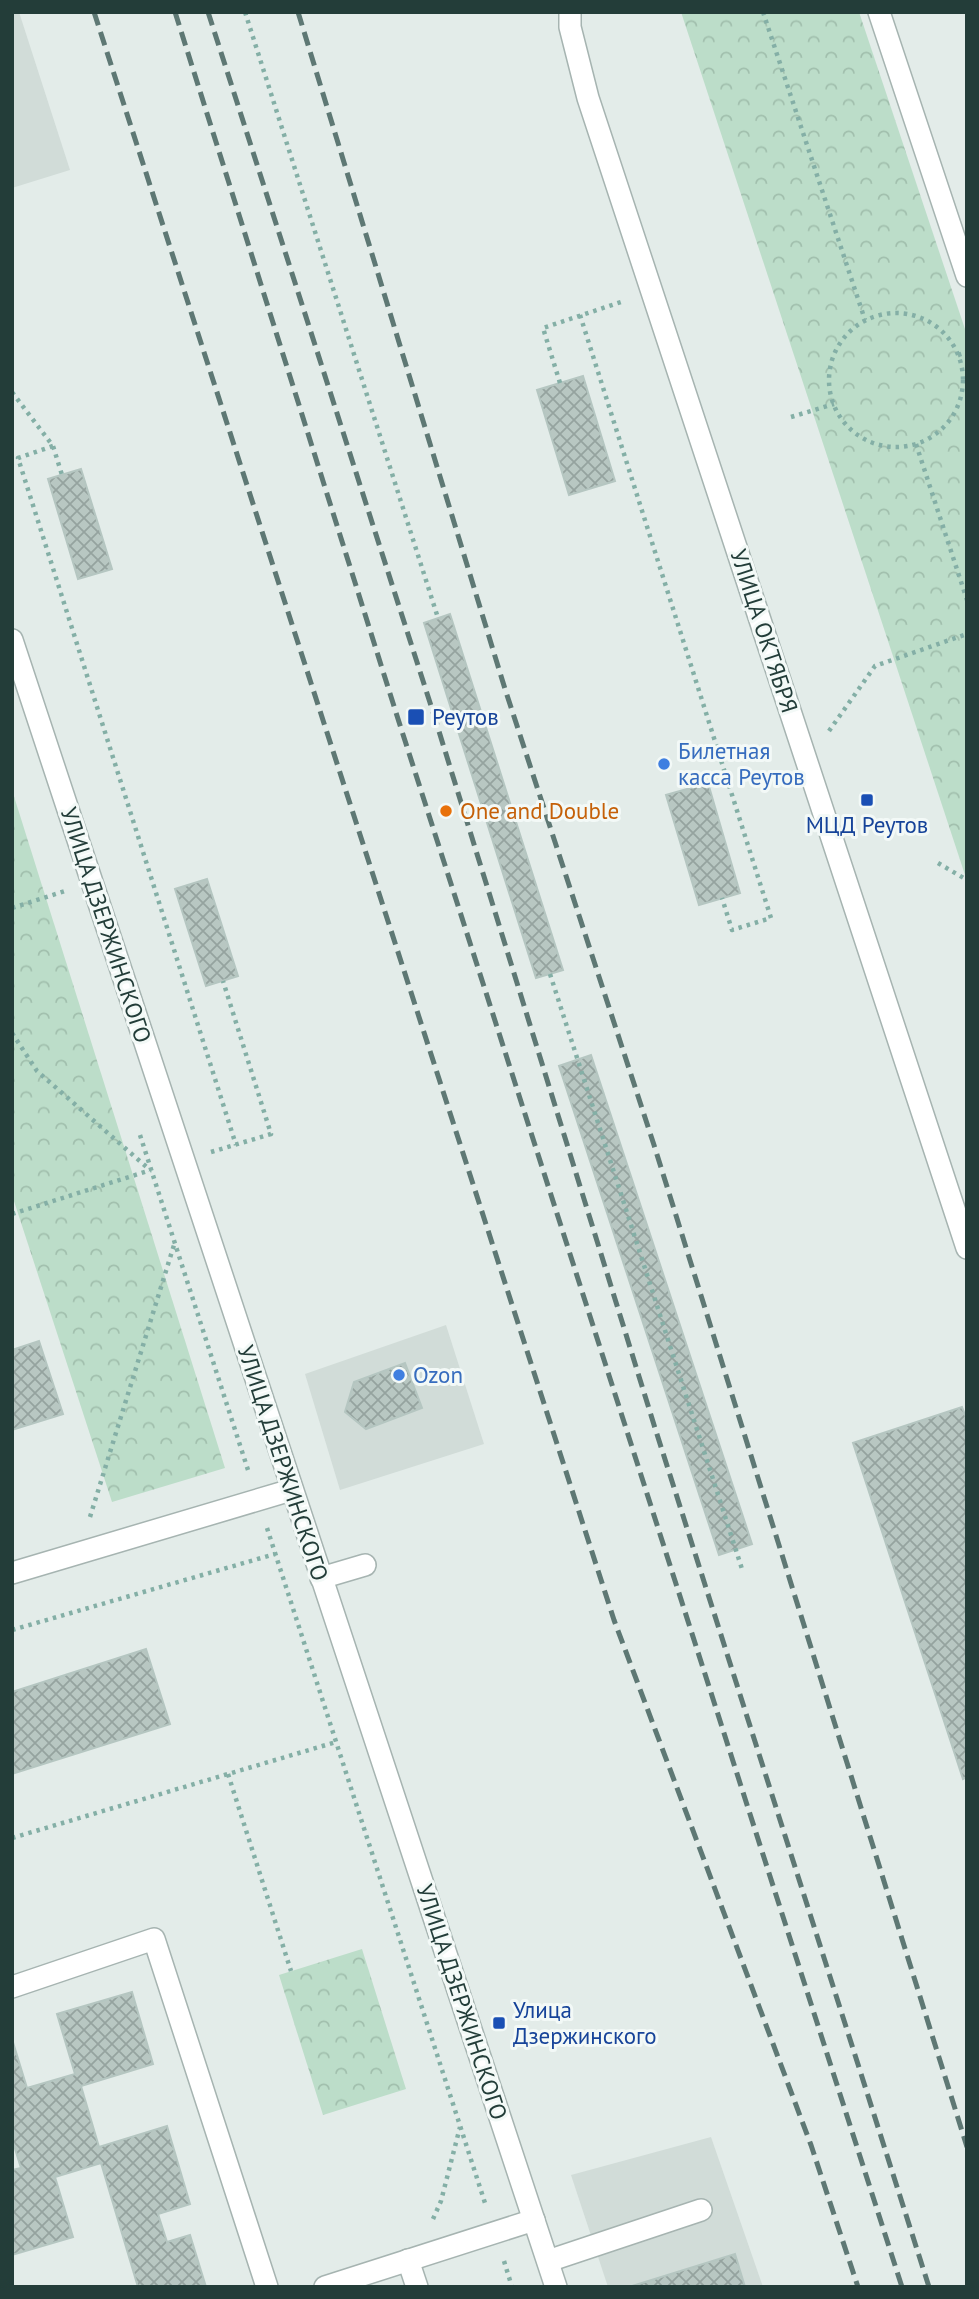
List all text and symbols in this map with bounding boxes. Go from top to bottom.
street label: УЛИЦА ОКТЯБРЯ [724,545,805,716]
place label: Реутов [432,702,499,731]
marker: Реутов [406,707,426,727]
place label: Билетная касса Реутов [678,736,805,791]
marker: Билетная касса Реутов [656,756,672,772]
marker: МЦД Реутов [859,792,875,808]
place label: One and Double [460,796,619,825]
street label: УЛИЦА ДЗЕРЖИНСКОГО [55,803,158,1046]
marker: One and Double [438,803,454,819]
place label: МЦД Реутов [806,810,928,839]
street label: УЛИЦА ДЗЕРЖИНСКОГО [232,1341,335,1584]
place label: Ozon [413,1360,463,1389]
marker: Ozon [391,1367,407,1383]
street label: УЛИЦА ДЗЕРЖИНСКОГО [411,1880,514,2123]
place label: Улица Дзержинского [513,1995,657,2050]
marker: Улица Дзержинского [491,2015,507,2031]

